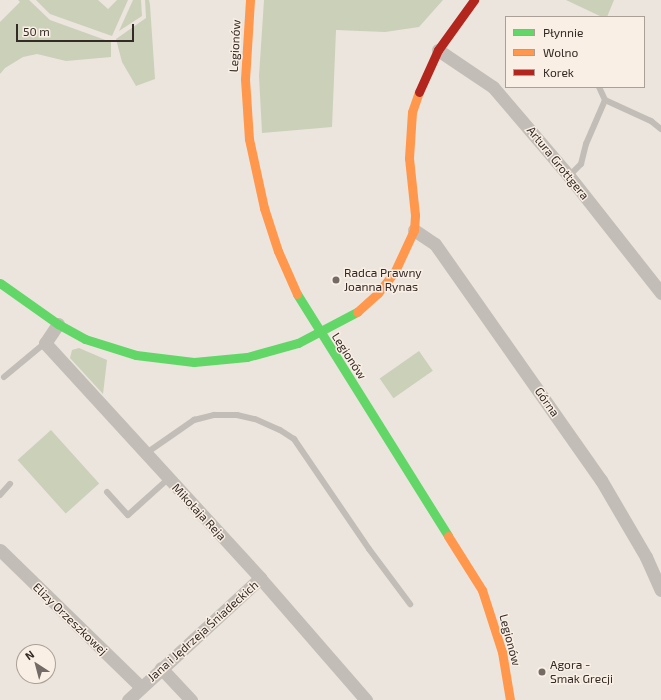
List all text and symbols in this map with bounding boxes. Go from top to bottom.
scale bar [18,16,136,42]
legend [505,16,645,88]
street label: Legionów [226,19,244,73]
text: 50 m [23,24,50,38]
text: Płynnie [543,25,583,39]
text: Wolno [543,45,578,59]
text: Korek [543,65,574,79]
street label: Artura Grottgera [524,123,592,203]
place label: Radca Prawny Joanna Rynas [344,266,422,294]
marker: Radca Prawny Joanna Rynas [331,275,341,285]
street label: Legionów [329,330,369,382]
street label: Górna [532,384,562,420]
street label: Mikołaja Reja [169,481,229,543]
street label: Jana i Jędrzeja Śniadeckich [145,577,261,685]
street label: Elizy Orzeszkowej [30,580,110,658]
street label: Legionów [496,613,524,667]
north arrow [16,644,56,684]
text: N [22,647,36,662]
place label: Agora - Smak Grecji [550,658,613,686]
marker: Agora - Smak Grecji [537,667,547,677]

